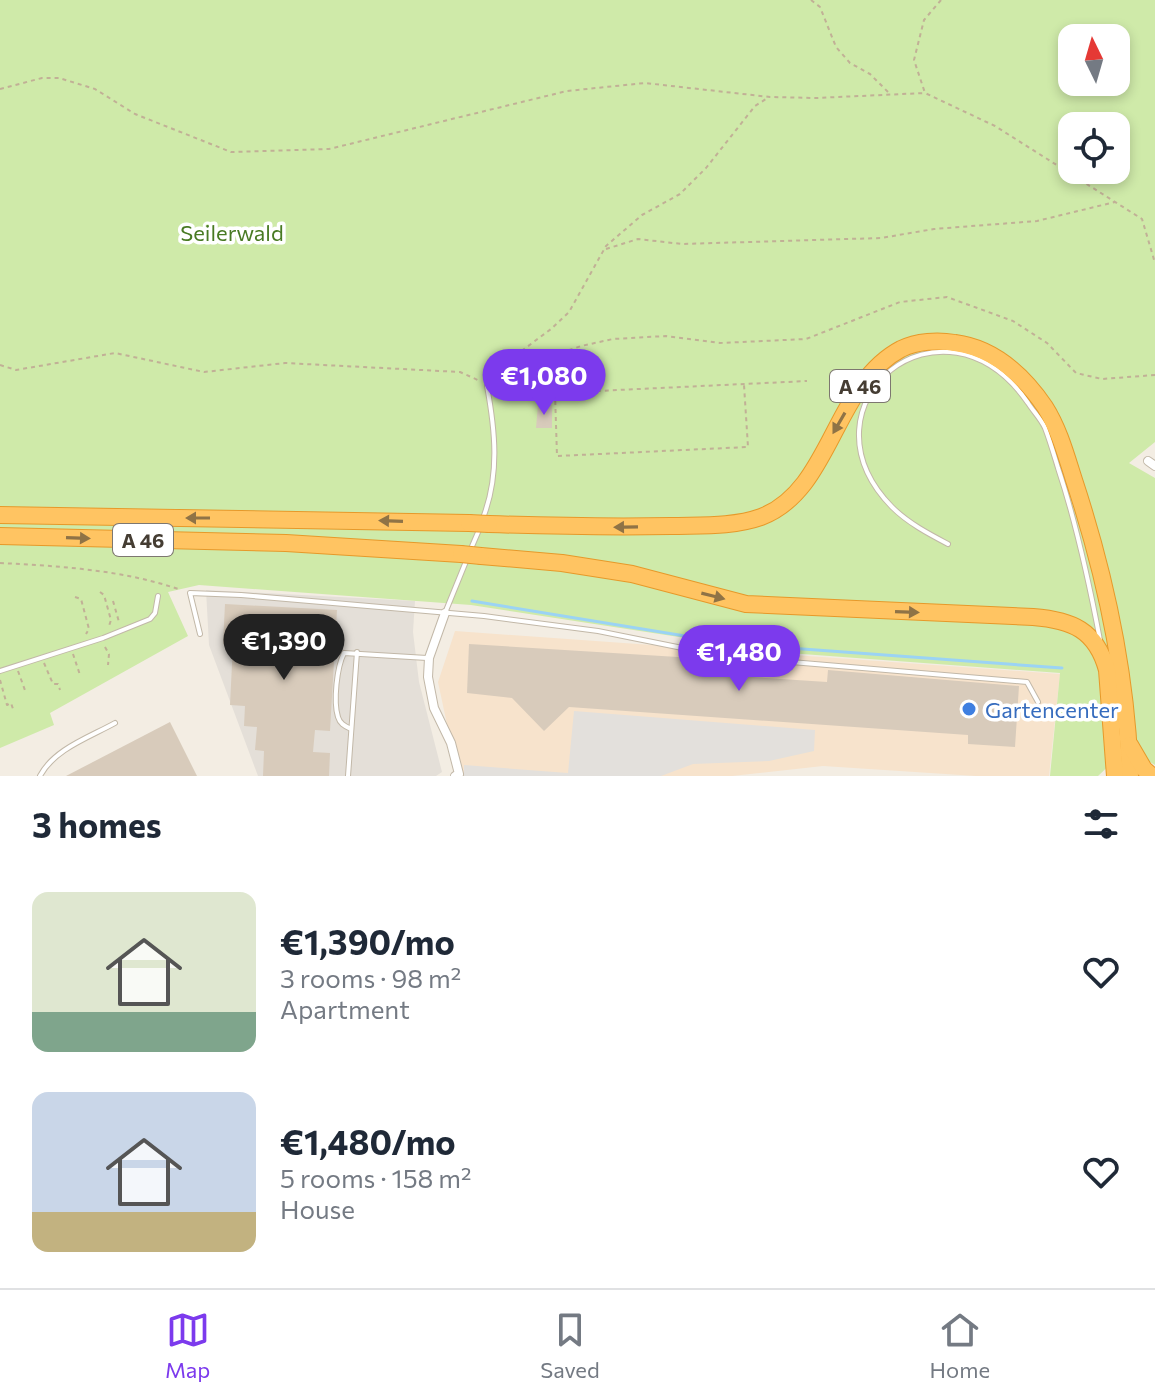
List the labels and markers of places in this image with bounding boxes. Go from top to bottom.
pin: €1,080 [479,349,609,417]
pin: €1,390 [219,614,349,682]
pin: €1,480 [674,625,804,693]
place label: Gartencenter [985,696,1119,723]
marker: Gartencenter [960,700,978,718]

